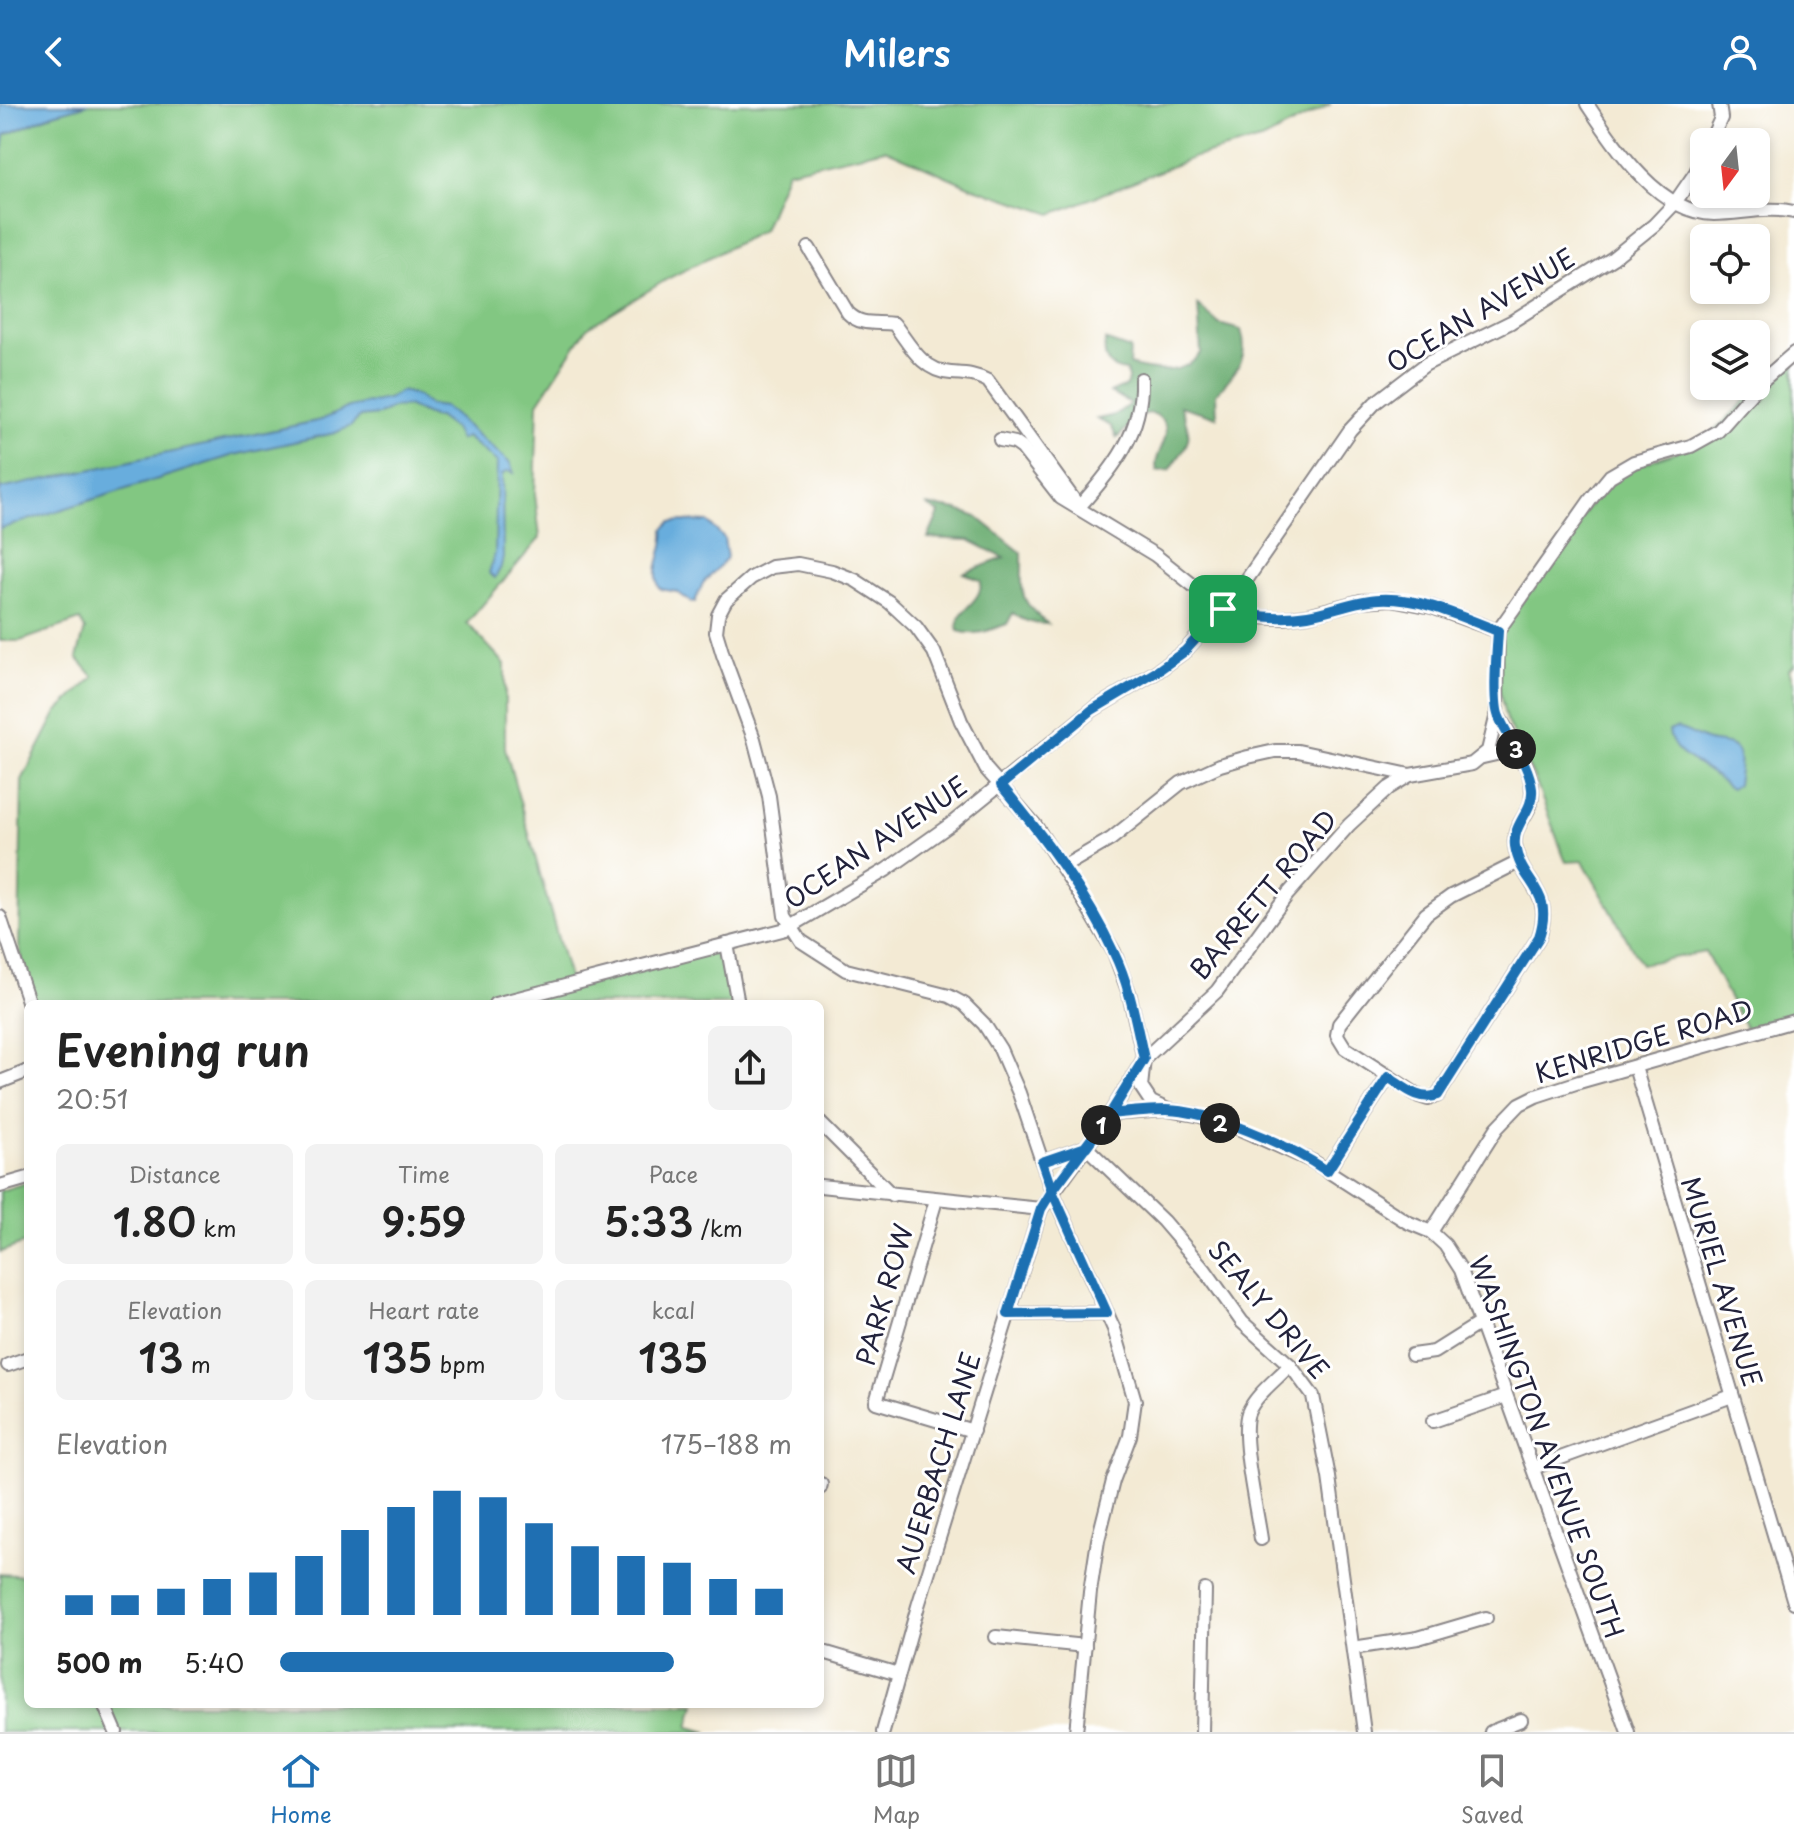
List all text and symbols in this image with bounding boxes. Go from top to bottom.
text: Milers [843,25,951,79]
icon: back [32,30,76,74]
icon: person [1718,30,1762,74]
north arrow [1690,128,1770,208]
map controls [1690,128,1770,400]
button: locate [1690,224,1770,304]
street label: OCEAN AVENUE [1379,238,1582,381]
button: layers [1690,320,1770,400]
pin [1189,575,1257,643]
icon: arrive [1201,587,1245,631]
pin: 3 [1496,729,1536,769]
text: 3 [1509,732,1523,765]
street label: OCEAN AVENUE [776,766,975,918]
street label: BARRETT ROAD [1180,801,1346,987]
street label: KENRIDGE ROAD [1530,989,1758,1092]
text: Evening run [56,1016,310,1082]
button: share [708,1026,792,1110]
text: 20:51 [56,1079,128,1118]
pin: 2 [1200,1103,1240,1143]
pin: 1 [1081,1105,1121,1145]
text: 2 [1212,1106,1228,1139]
text: 1 [1096,1108,1106,1141]
text: Distance [129,1157,221,1190]
text: Time [398,1157,450,1190]
text: Pace [648,1157,698,1190]
street label: MURIEL AVENUE [1672,1172,1773,1391]
text: 1.80 [113,1190,196,1251]
text: 9:59 [382,1190,466,1251]
text: 5:33 [604,1190,694,1251]
text: km [196,1211,236,1244]
text: /km [694,1211,743,1244]
street label: PARK ROW [845,1219,922,1370]
street label: SEALY DRIVE [1199,1231,1339,1387]
street label: WASHINGTON AVENUE SOUTH [1460,1250,1635,1643]
text: Elevation [127,1293,222,1326]
text: Heart rate [368,1293,480,1326]
text: kcal [651,1293,695,1326]
text: 13 [139,1326,184,1387]
text: 135 [362,1326,433,1387]
text: 135 [638,1326,708,1387]
text: m [184,1347,211,1380]
text: bpm [433,1347,485,1380]
street label: AUERBACH LANE [885,1347,990,1578]
text: Elevation [56,1424,168,1463]
text: 175–188 m [661,1424,792,1463]
text: 500 m [56,1643,142,1682]
text: 5:40 [184,1643,244,1682]
tab: Home [271,1749,332,1830]
tab: Map [873,1749,920,1830]
tab: Saved [1461,1749,1523,1830]

